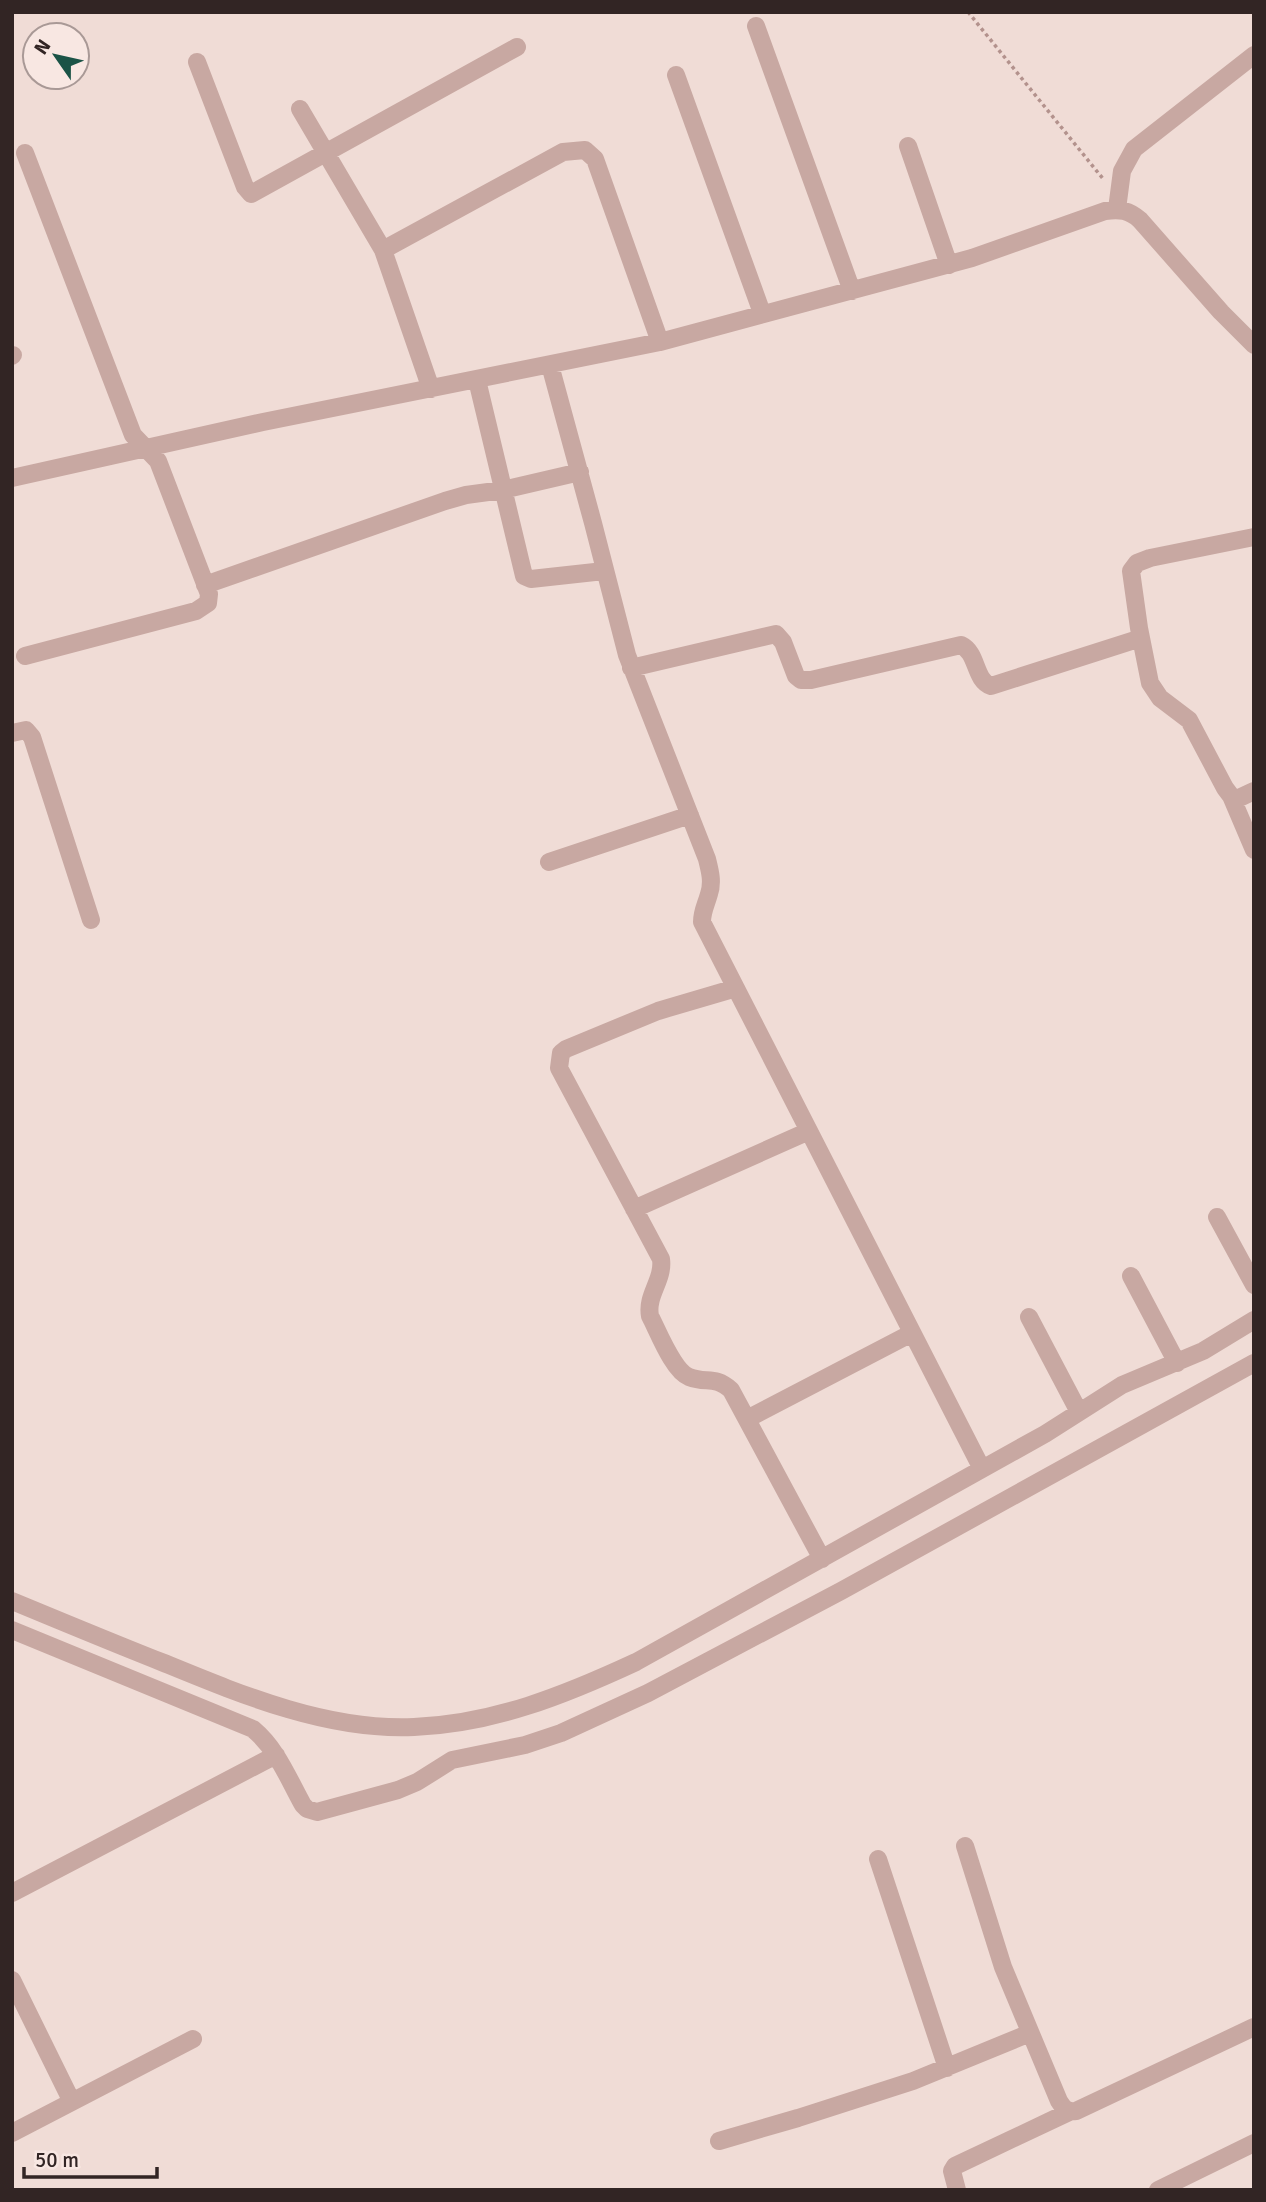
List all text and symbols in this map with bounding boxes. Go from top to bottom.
north arrow [21,21,91,91]
text: N [29,35,56,59]
scale bar [24,2136,158,2180]
text: 50 m [35,2147,79,2173]

